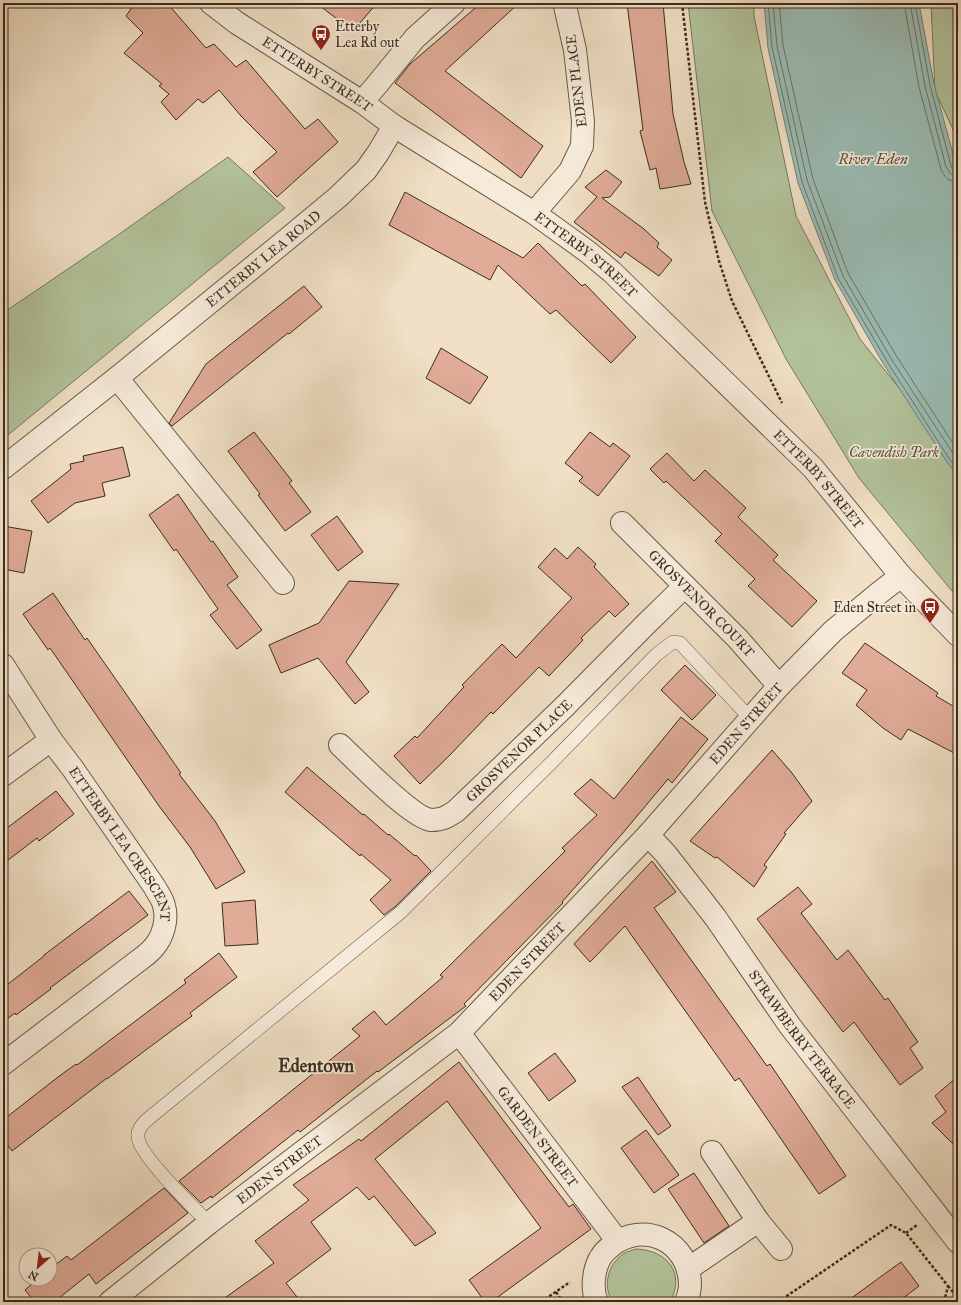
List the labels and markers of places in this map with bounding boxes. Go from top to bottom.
place label: Etterby Lea Rd out [335,18,400,51]
bus stop icon: Etterby Lea Rd out [310,23,332,51]
bus stop icon: Eden Street in [919,596,941,624]
place label: Eden Street in [833,599,916,616]

